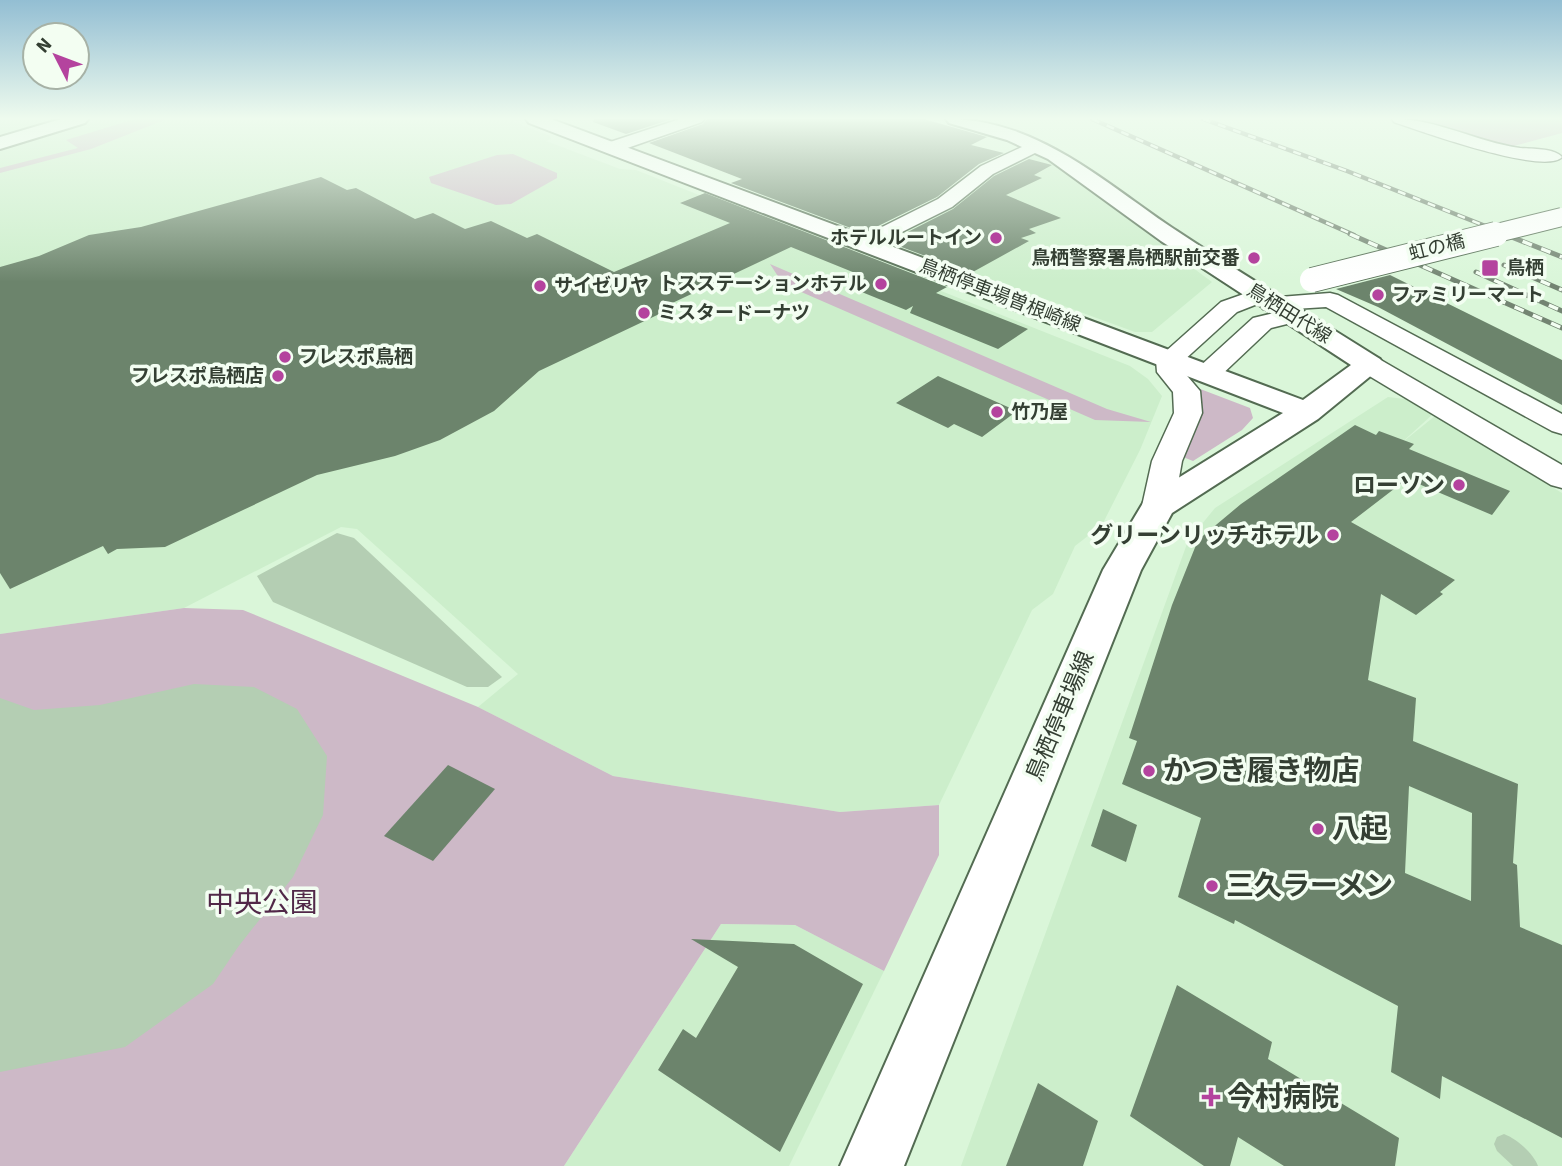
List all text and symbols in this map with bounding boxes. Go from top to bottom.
north arrow [21,21,91,91]
text: N [30,32,59,59]
place label: ホテルルートイン [830,225,982,252]
street label: 虹の橋 [1406,228,1468,268]
marker: ホテルルートイン [988,230,1004,246]
place label: 鳥栖警察署鳥栖駅前交番 [1031,245,1240,272]
marker: 鳥栖警察署鳥栖駅前交番 [1246,250,1262,266]
street label: 鳥栖停車場曽根崎線 [915,253,1085,339]
place label: 鳥栖 [1506,255,1544,282]
marker: 鳥栖 [1480,258,1500,278]
place label: トスステーションホテル [658,271,867,298]
place label: サイゼリヤ [554,273,649,300]
marker: トスステーションホテル [873,276,889,292]
street label: 鳥栖田代線 [1242,277,1336,351]
marker: サイゼリヤ [532,278,548,294]
place label: ファミリーマート [1392,282,1544,309]
marker: ファミリーマート [1370,287,1386,303]
place label: ミスタードーナツ [658,300,810,327]
marker: ミスタードーナツ [636,305,652,321]
place label: フレスポ鳥栖 [299,344,413,371]
marker: フレスポ鳥栖 [277,349,293,365]
place label: フレスポ鳥栖店 [131,363,264,390]
marker: フレスポ鳥栖店 [270,368,286,384]
place label: 竹乃屋 [1011,399,1068,426]
marker: 竹乃屋 [989,404,1005,420]
place label: ローソン [1353,469,1445,502]
marker: ローソン [1451,477,1467,493]
place label: グリーンリッチホテル [1090,519,1319,552]
marker: グリーンリッチホテル [1325,527,1341,543]
street label: 鳥栖停車場線 [1018,646,1102,786]
place label: かつき履き物店 [1163,751,1359,791]
marker: かつき履き物店 [1141,763,1157,779]
place label: 八起 [1332,809,1388,849]
marker: 八起 [1310,821,1326,837]
place label: 三久ラーメン [1226,866,1393,906]
marker: 三久ラーメン [1204,878,1220,894]
park label: 中央公園 [206,883,318,923]
place label: 今村病院 [1227,1077,1339,1117]
marker: 今村病院 [1201,1087,1221,1107]

